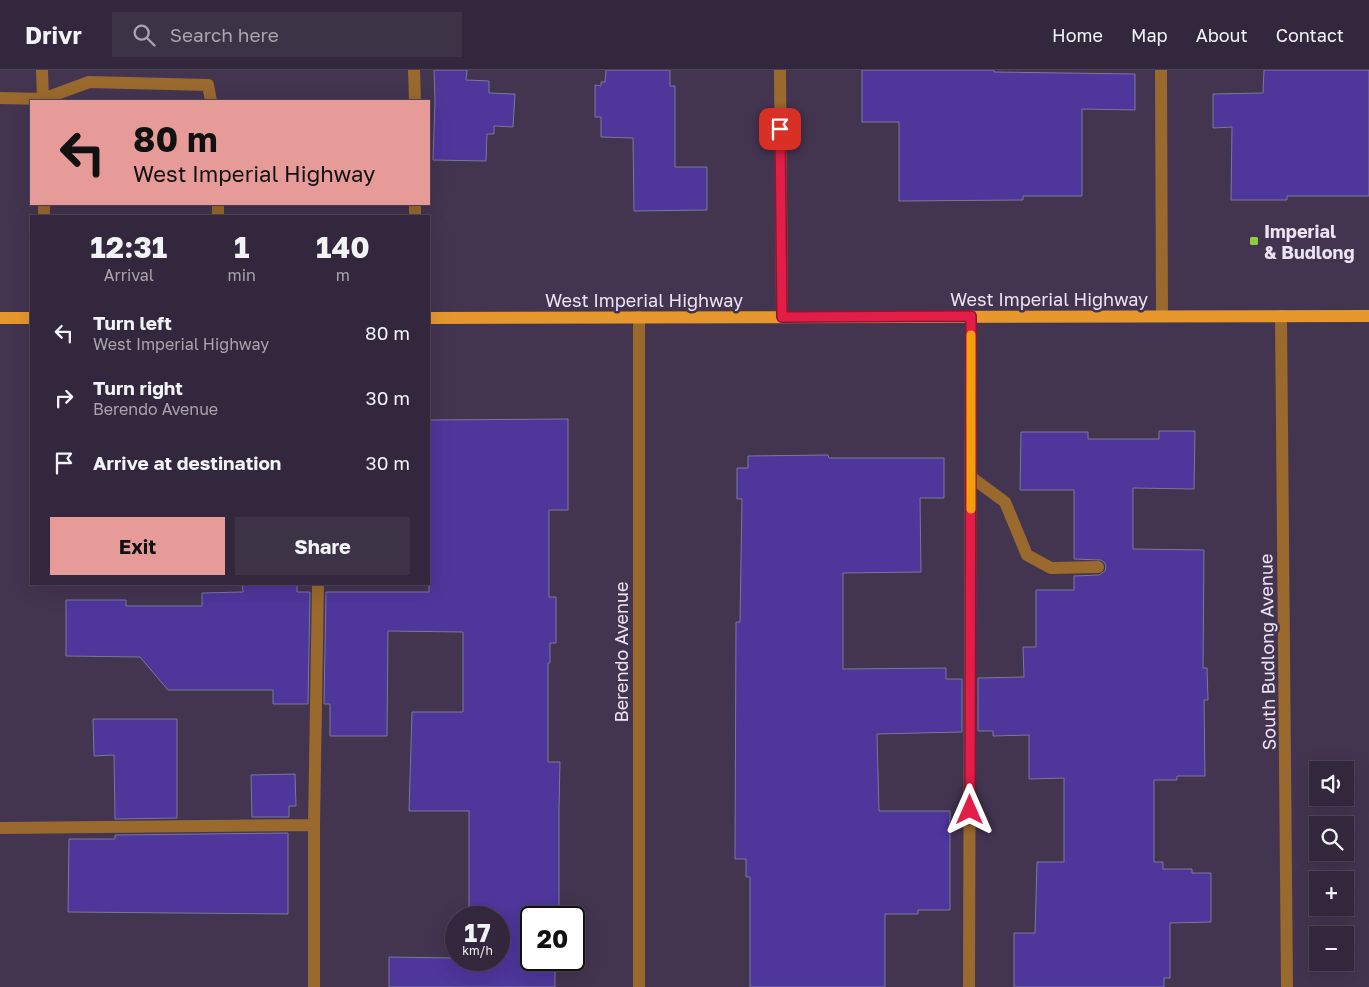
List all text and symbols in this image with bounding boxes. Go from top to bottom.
search box [112,12,462,57]
text: Drivr [25,20,82,49]
icon: search [130,21,158,49]
text: Search here [170,23,279,46]
text: Home [1052,24,1103,46]
text: Map [1131,24,1168,46]
text: About [1196,24,1248,46]
text: Contact [1276,24,1344,46]
pin [759,108,801,150]
icon: arrive [766,115,794,143]
text: 80 m [133,118,218,160]
icon: left [50,120,115,185]
text: West Imperial Highway [133,160,375,187]
place label: Imperial & Budlong [1264,220,1354,263]
text: 12:31 [90,229,167,265]
text: 1 [234,229,249,265]
text: 140 [316,229,370,265]
marker: Imperial & Budlong [1248,235,1260,247]
text: Arrival [104,265,154,285]
text: min [228,265,256,285]
text: m [336,265,350,285]
street label: West Imperial Highway [950,288,1148,310]
street label: West Imperial Highway [545,289,743,311]
text: Turn left [93,311,172,334]
icon: left [50,319,78,347]
text: 80 m [365,321,410,344]
text: West Imperial Highway [93,334,269,354]
text: Turn right [93,376,183,399]
icon: right [50,384,78,412]
text: 30 m [366,386,410,409]
text: Berendo Avenue [93,399,218,419]
icon: arrive [50,449,78,477]
text: Arrive at destination [93,451,281,474]
text: 30 m [366,451,410,474]
button: Exit [50,517,225,575]
button: Share [235,517,410,575]
street label: South Budlong Avenue [1254,554,1280,750]
street label: Berendo Avenue [610,582,632,722]
map controls [1309,761,1354,971]
button: sound [1309,761,1354,806]
position arrow [943,783,995,835]
button: search [1309,816,1354,861]
button: + [1309,871,1354,916]
speed limit sign: 20 [520,906,585,971]
text: 17 [464,917,491,948]
button: − [1309,926,1354,971]
text: km/h [462,943,493,958]

